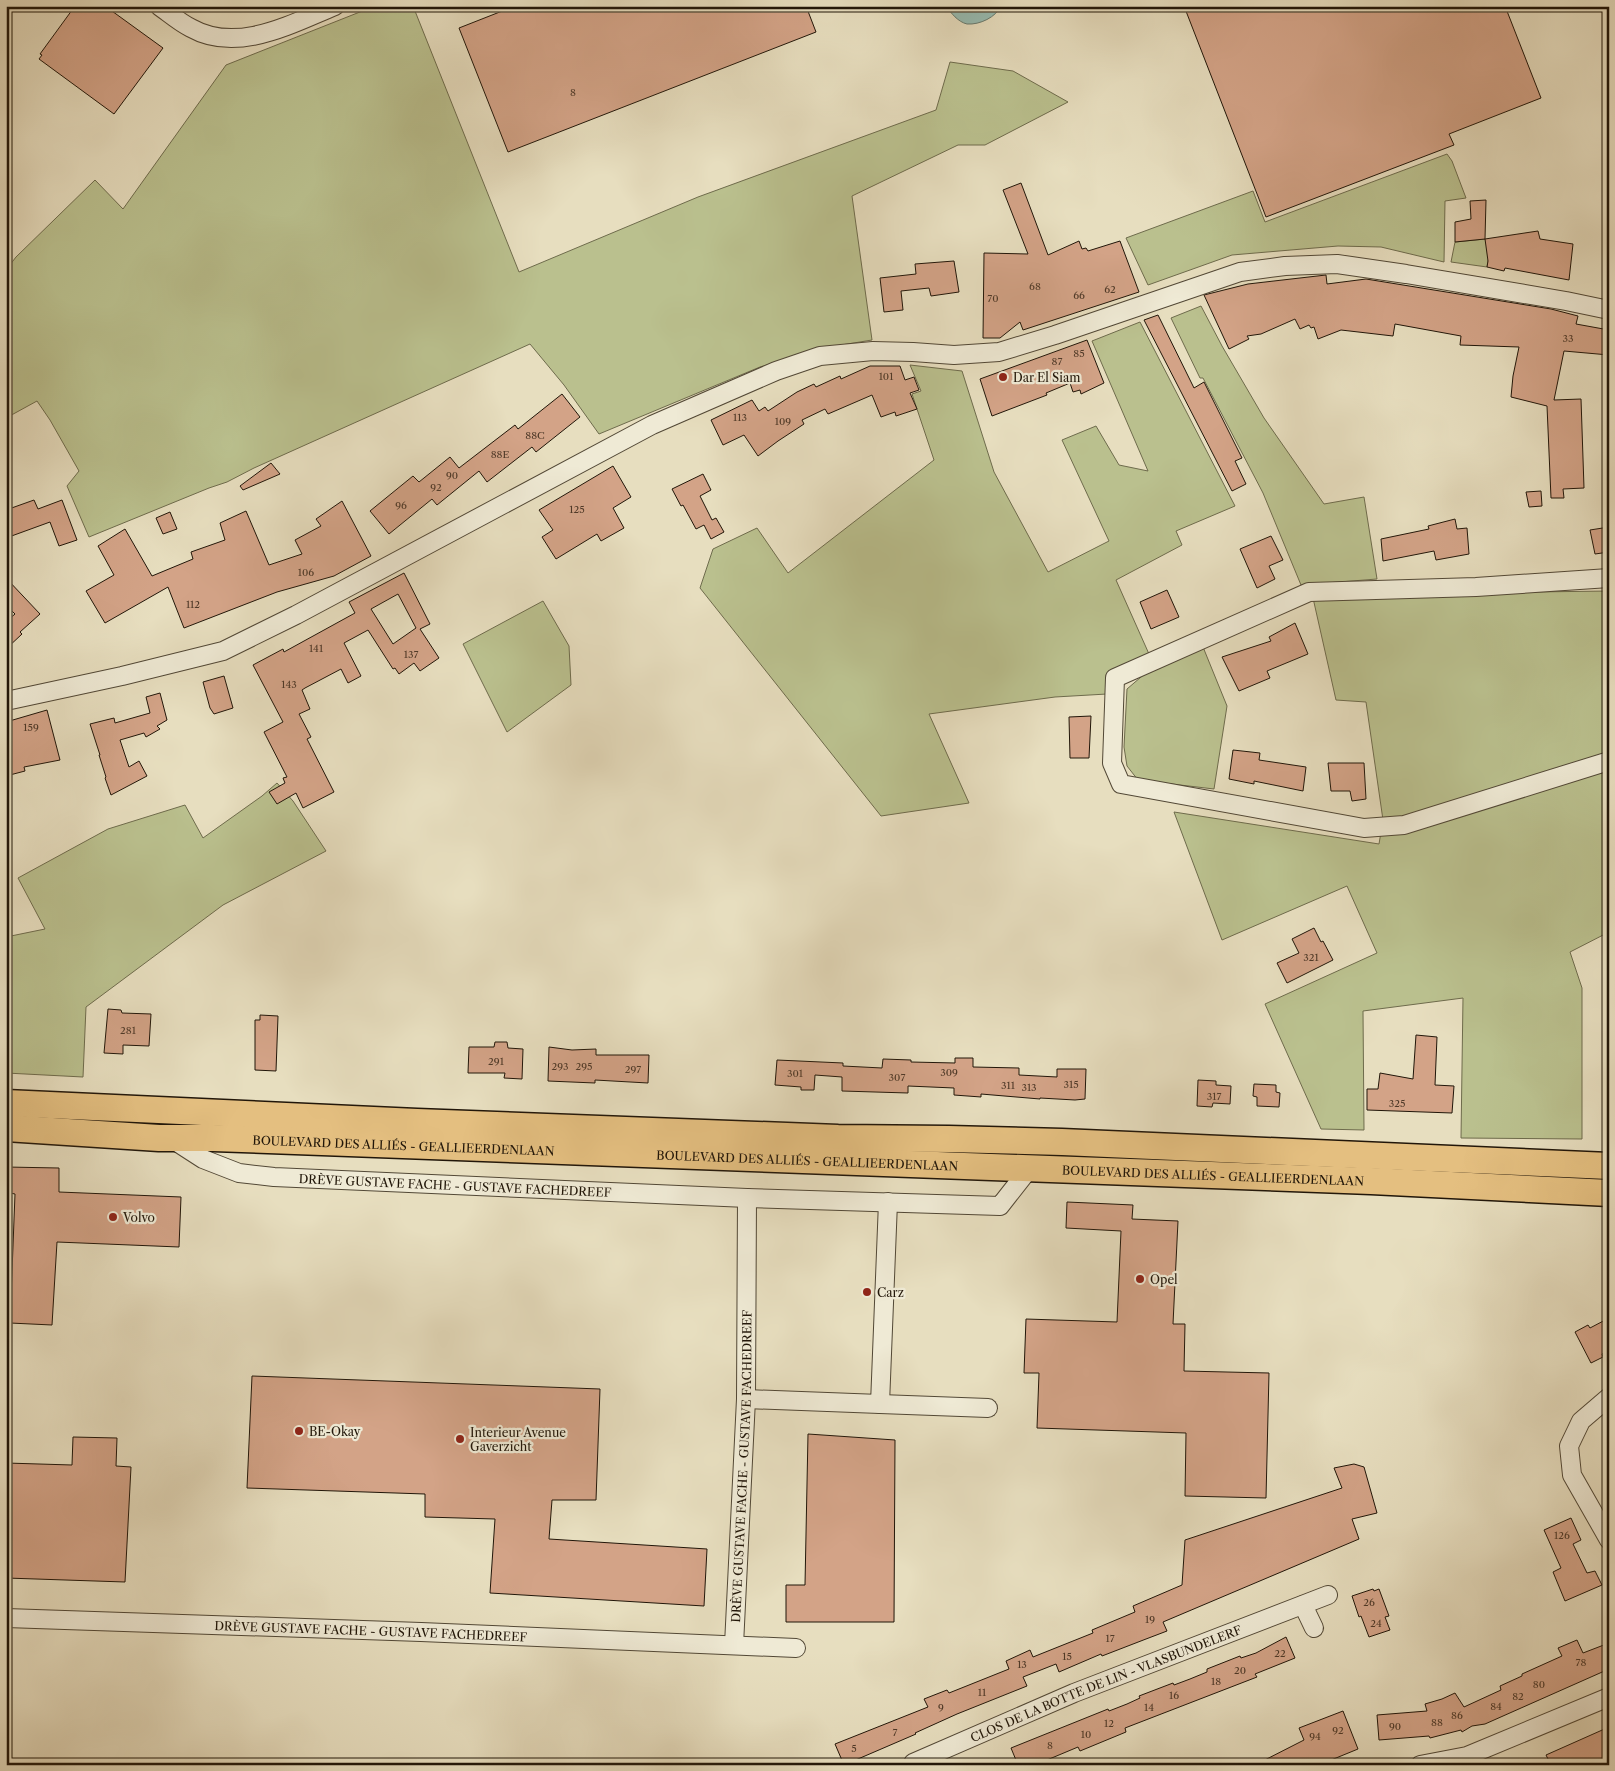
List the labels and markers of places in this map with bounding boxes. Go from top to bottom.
place label: Dar El Siam [1013,370,1080,385]
marker: Dar El Siam [997,371,1009,383]
place label: Volvo [122,1210,155,1225]
marker: Volvo [107,1211,119,1223]
place label: Opel [1150,1272,1178,1287]
marker: Opel [1134,1273,1146,1285]
place label: Carz [877,1285,904,1300]
marker: Carz [861,1286,873,1298]
place label: BE-Okay [309,1424,361,1439]
marker: BE-Okay [293,1425,305,1437]
place label: Interieur Avenue Gaverzicht [470,1425,566,1454]
marker: Interieur Avenue Gaverzicht [454,1433,466,1445]

